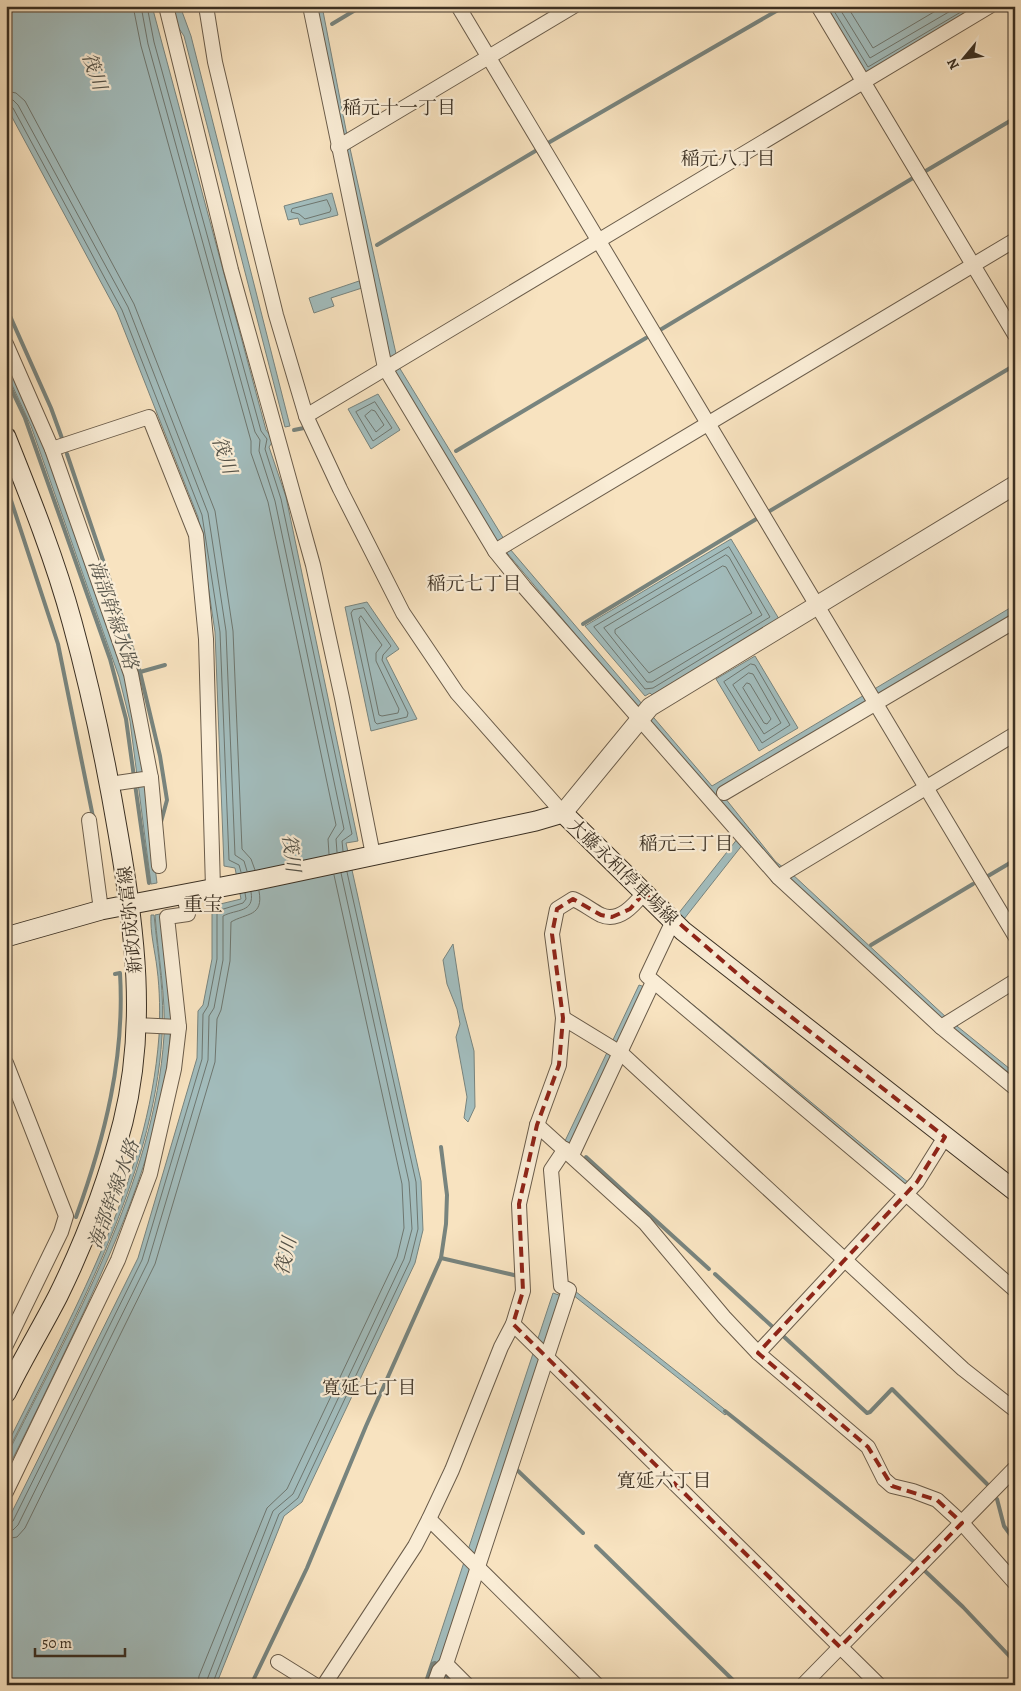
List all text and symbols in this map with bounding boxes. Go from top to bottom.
north arrow [938,32,988,82]
water label: 筏川 [76,49,113,95]
text: N [942,55,964,73]
district label: 稲元十一丁目 [342,95,456,121]
district label: 稲元八丁目 [680,146,776,172]
water label: 筏川 [206,433,243,479]
water label: 海部幹線水路 [82,556,145,674]
district label: 稲元七丁目 [426,571,522,597]
street label: 大藤永和停車場線 [563,813,683,931]
district label: 稲元三丁目 [638,831,734,857]
water label: 筏川 [276,833,306,876]
street label: 新政成弥富線 [112,865,148,975]
district label: 重宝 [183,891,223,918]
water label: 海部幹線水路 [82,1134,146,1252]
water label: 筏川 [269,1233,303,1278]
district label: 寛延七丁目 [321,1375,417,1401]
district label: 寛延六丁目 [616,1468,712,1494]
scale bar [35,1626,125,1658]
text: 50 m [42,1633,72,1653]

